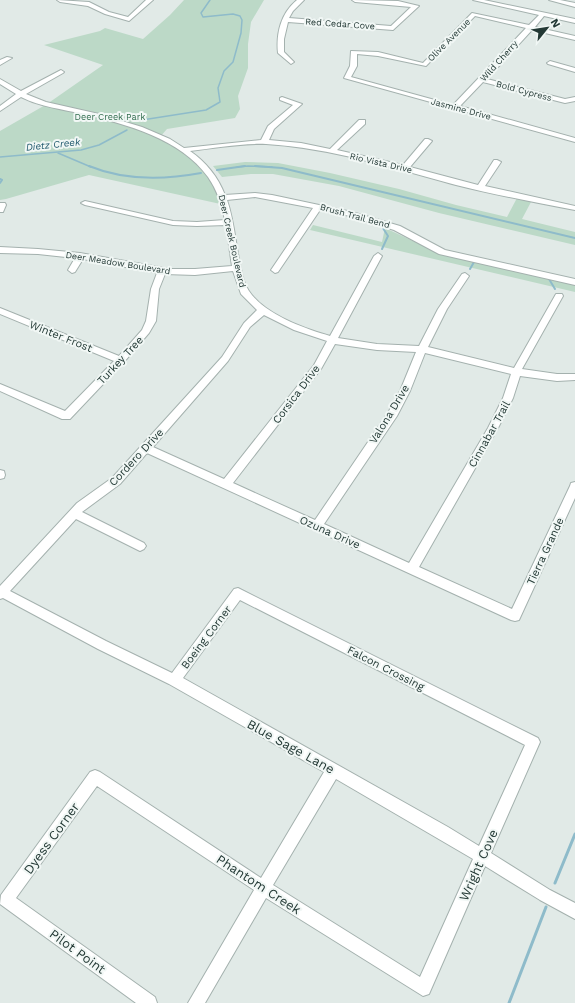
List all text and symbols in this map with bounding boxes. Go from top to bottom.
north arrow [527,8,567,48]
text: N [548,16,563,30]
street label: Red Cedar Cove [305,17,375,31]
street label: Olive Avenue [426,17,472,63]
street label: Wild Cherry [478,38,520,83]
street label: Bold Cypress [495,79,553,103]
street label: Jasmine Drive [430,96,492,122]
park label: Deer Creek Park [75,112,145,122]
water label: Dietz Creek [25,136,81,153]
street label: Rio Vista Drive [349,151,413,175]
street label: Deer Creek Boulevard [216,194,248,288]
street label: Brush Trail Bend [319,202,391,230]
street label: Deer Meadow Boulevard [65,250,171,276]
street label: Winter Frost [27,318,95,355]
street label: Turkey Tree [95,334,146,387]
street label: Corsica Drive [270,362,323,426]
street label: Valona Drive [367,382,412,446]
street label: Cinnabar Trail [466,398,513,470]
street label: Cordero Drive [106,426,166,489]
street label: Ozuna Drive [298,513,362,552]
street label: Tierra Grande [524,515,567,587]
street label: Boeing Corner [178,603,235,671]
street label: Falcon Crossing [345,643,427,694]
street label: Blue Sage Lane [244,716,337,777]
street label: Dyess Corner [20,800,82,877]
street label: Wright Cove [456,827,501,903]
street label: Phantom Creek [214,852,304,918]
street label: Pilot Point [47,926,109,977]

